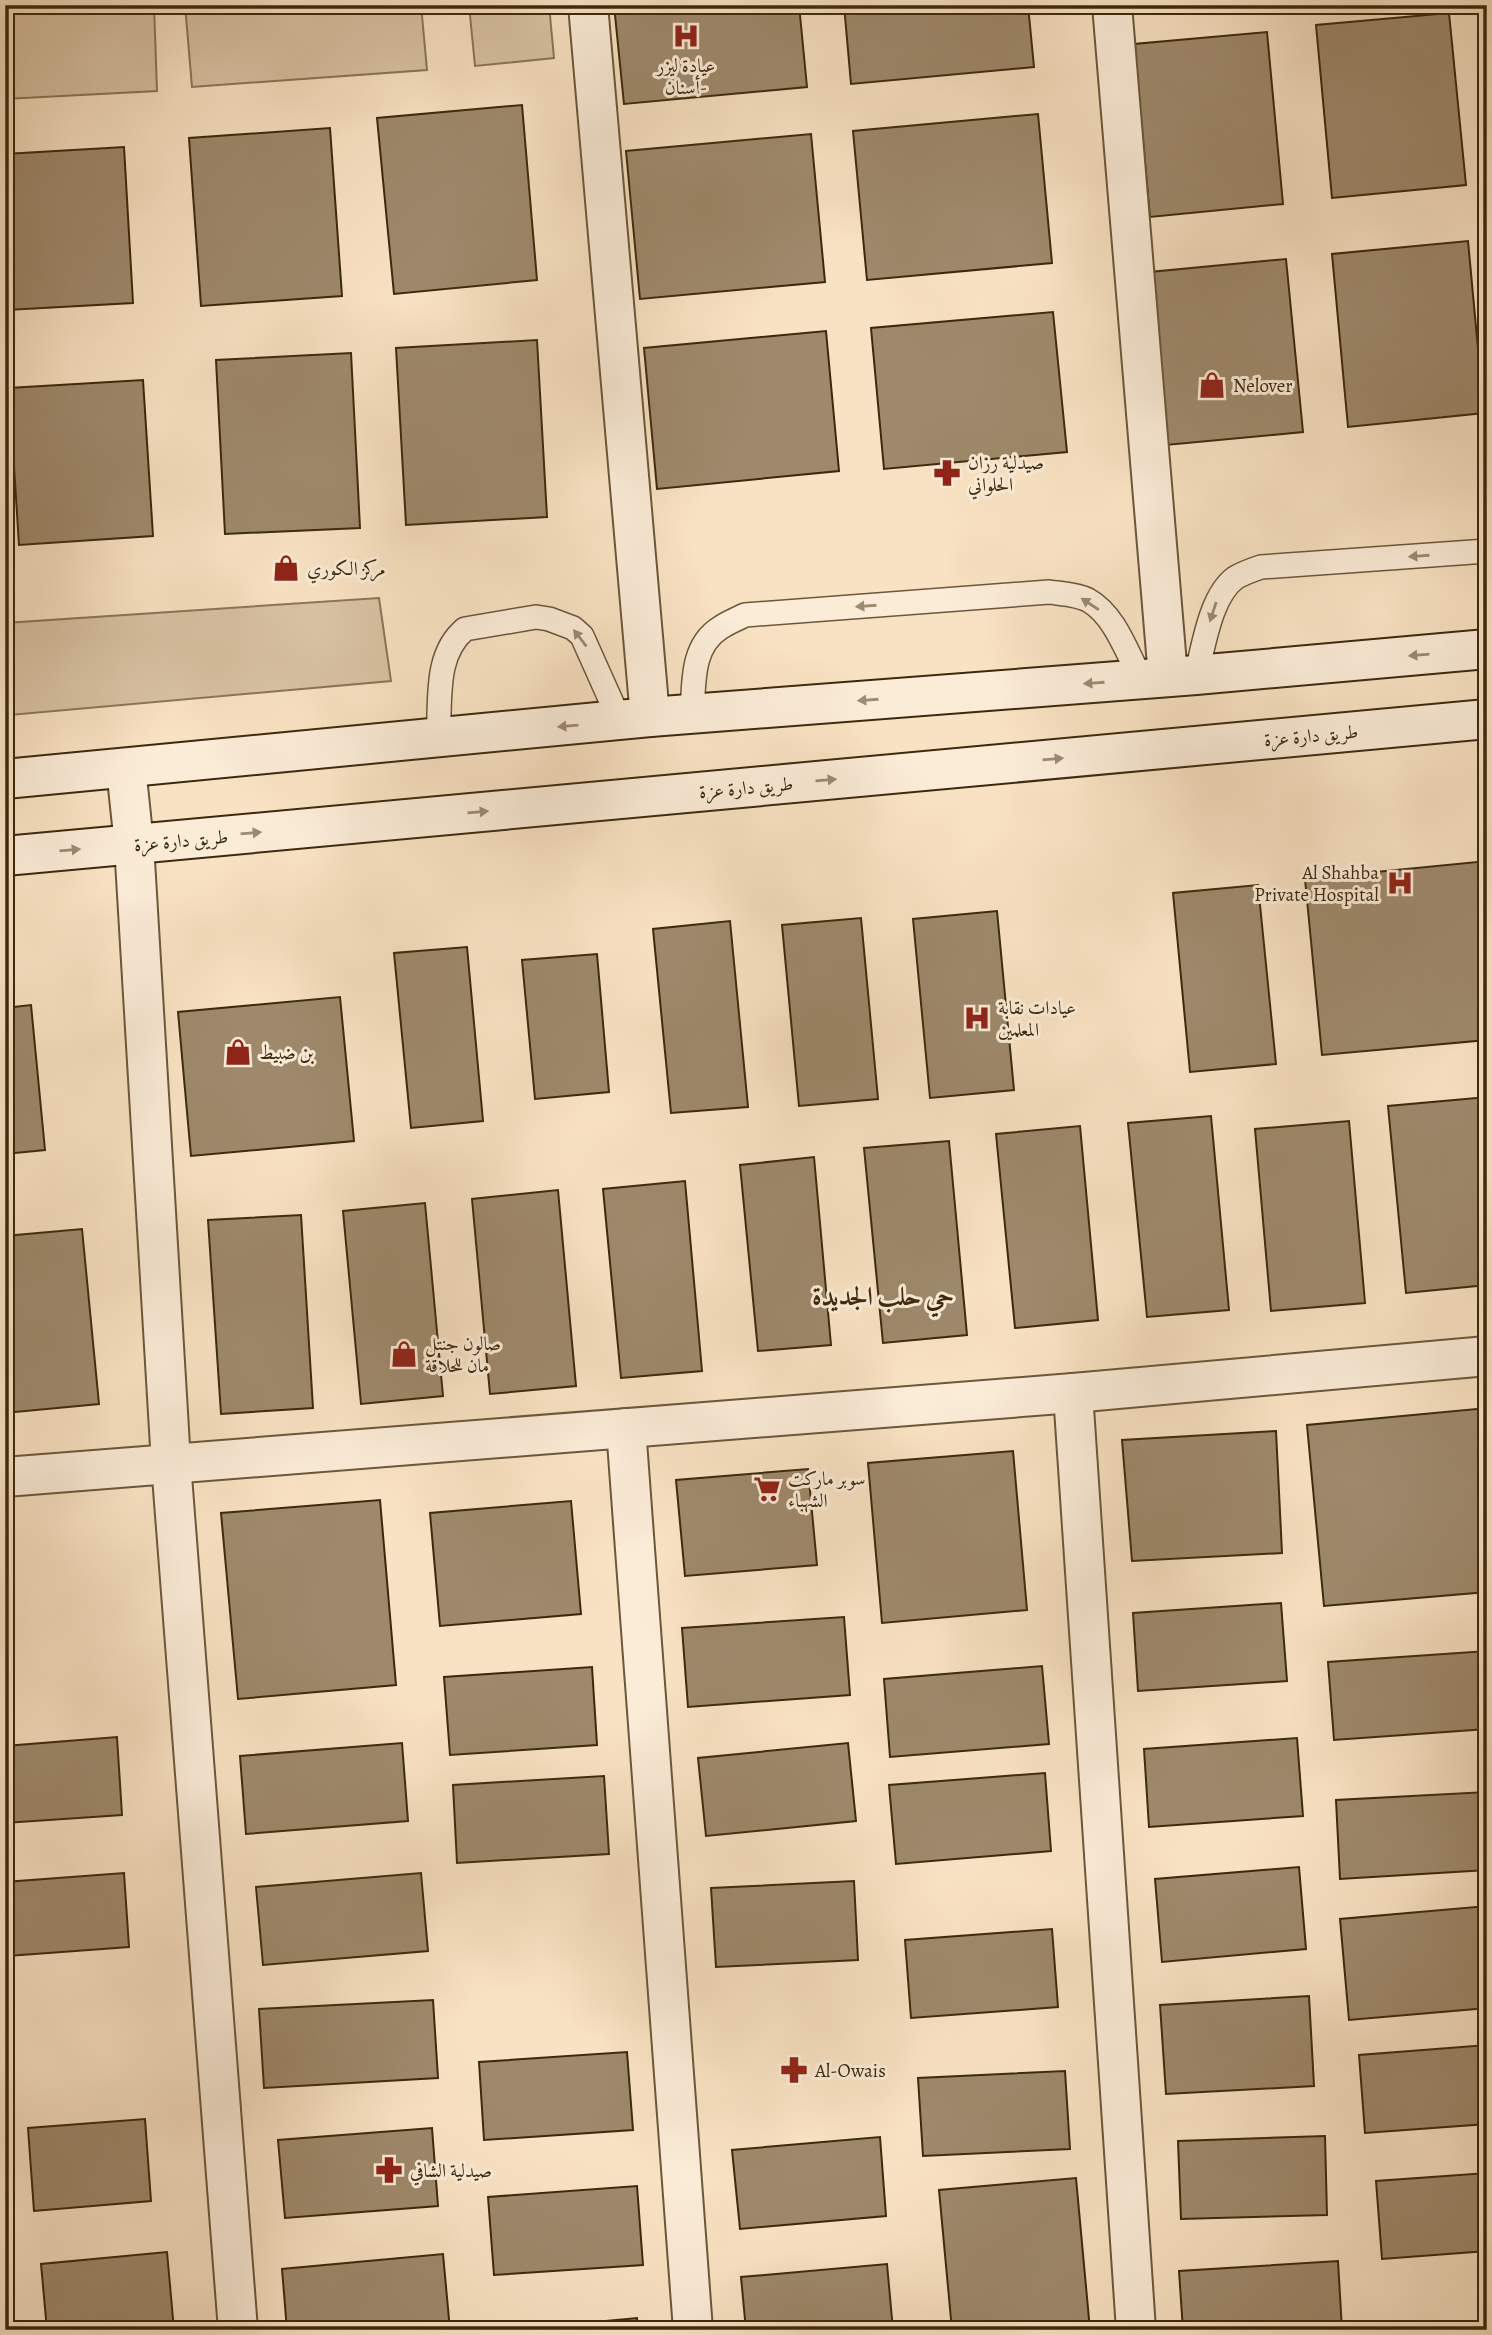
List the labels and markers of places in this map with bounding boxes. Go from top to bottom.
hospital icon: عيادة ليزر أسنان- [671,21,701,51]
place label: عيادة ليزر أسنان- [655,53,715,101]
shop icon: Nelover [1197,370,1227,400]
place label: Nelover [1233,373,1293,399]
place label: صيدلية رزان الحلواني [968,450,1044,500]
pharmacy icon: صيدلية رزان الحلواني [932,458,962,488]
shop icon: مركز الكوري [271,553,301,583]
place label: مركز الكوري [307,556,386,584]
place label: Al Shahba Private Hospital [1254,860,1379,908]
hospital icon: Al Shahba Private Hospital [1385,868,1415,898]
place label: عيادات نقابة المعلمين [998,995,1076,1043]
hospital icon: عيادات نقابة المعلمين [962,1003,992,1033]
shop icon: بن ضبيط [223,1037,253,1067]
place label: بن ضبيط [259,1040,314,1066]
place label: صالون جنتل مان للحلاقة [425,1331,501,1379]
shop icon: صالون جنتل مان للحلاقة [389,1339,419,1369]
place label: سوبر ماركت الشهباء [788,1466,866,1514]
supermarket icon: سوبر ماركت الشهباء [752,1474,782,1504]
pharmacy icon: Al-Owais [779,2055,809,2085]
place label: Al-Owais [814,2058,886,2084]
pharmacy icon: صيدلية الشافي [374,2155,404,2185]
place label: صيدلية الشافي [410,2158,492,2186]

